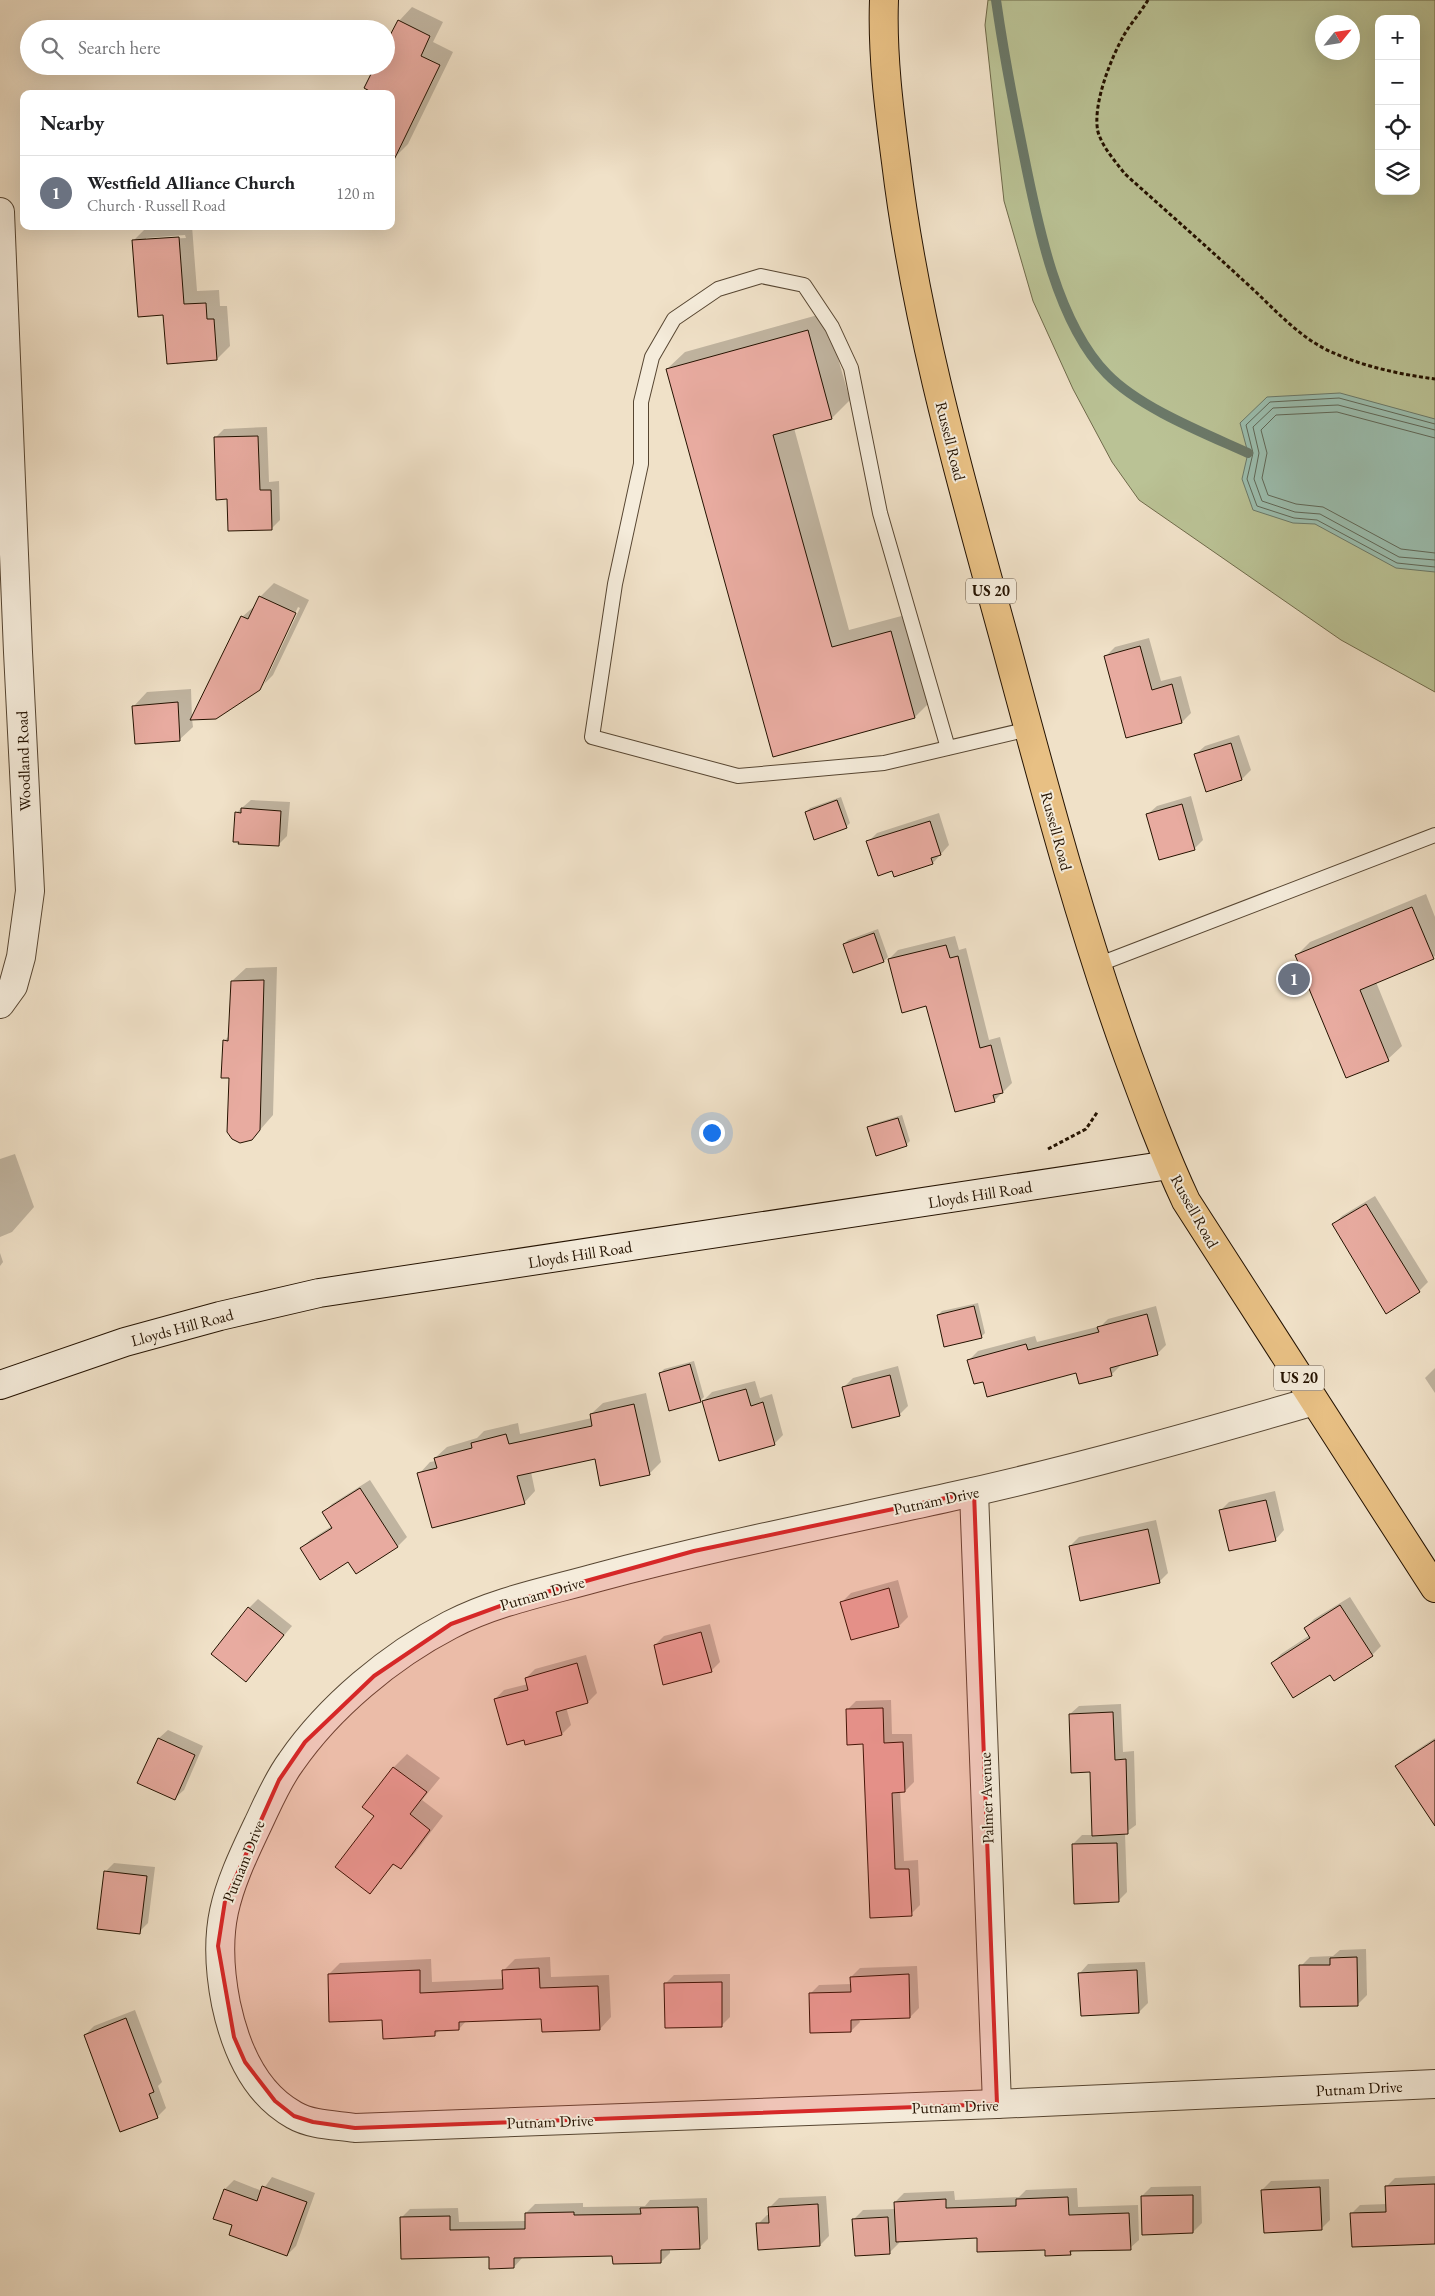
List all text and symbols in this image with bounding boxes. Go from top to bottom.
north arrow [1315,15,1360,60]
map controls [1375,15,1420,195]
button: + [1375,15,1420,60]
search box [20,20,395,75]
icon: search [38,34,66,62]
text: Search here [78,35,160,60]
button: − [1375,60,1420,105]
button: locate [1375,105,1420,150]
text: Nearby [40,109,104,136]
button: layers [1375,150,1420,195]
text: Westfield Alliance Church [87,170,295,195]
text: 1 [52,183,60,204]
text: 120 m [336,183,375,204]
text: Church · Russell Road [87,195,226,216]
street label: Russell Road [931,399,971,484]
road number: US 20 [966,578,1016,604]
street label: Woodland Road [11,710,36,812]
street label: Russell Road [1036,789,1077,874]
pin: 1 [1278,960,1310,998]
your location [699,1120,725,1146]
street label: Russell Road [1166,1171,1224,1252]
street label: Lloyds Hill Road [927,1176,1034,1213]
street label: Lloyds Hill Road [527,1236,634,1273]
street label: Lloyds Hill Road [129,1304,236,1351]
road number: US 20 [1274,1366,1324,1390]
street label: Putnam Drive [891,1481,981,1520]
street label: Putnam Drive [497,1571,587,1616]
street label: Palmer Avenue [974,1752,999,1844]
street label: Putnam Drive [217,1817,269,1905]
street label: Putnam Drive [1315,2076,1403,2101]
street label: Putnam Drive [911,2094,999,2119]
street label: Putnam Drive [506,2109,594,2134]

